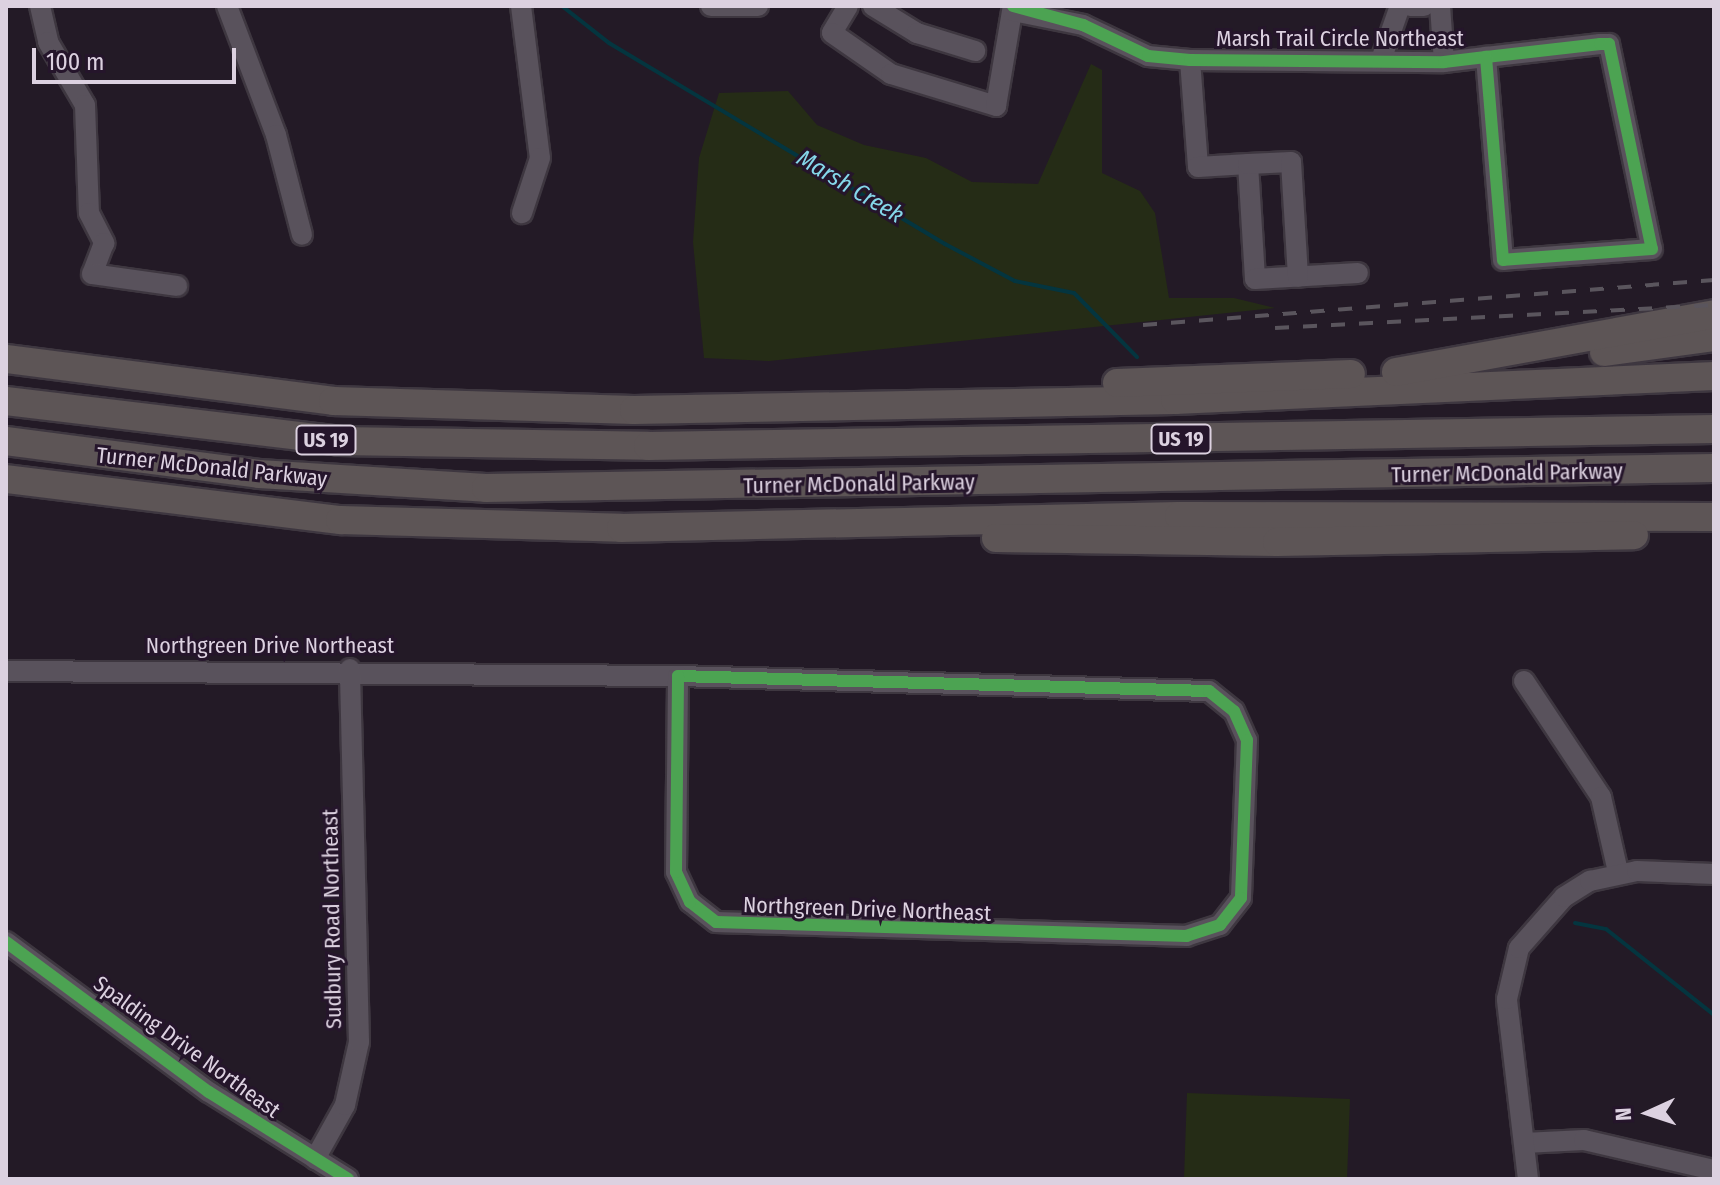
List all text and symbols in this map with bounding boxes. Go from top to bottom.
street label: Marsh Trail Circle Northeast [1216,26,1464,52]
scale bar [36,32,240,82]
text: 100 m [46,48,104,76]
water label: Marsh Creek [791,144,909,230]
road number: US 19 [1149,423,1213,455]
road number: US 19 [294,424,358,456]
street label: Turner McDonald Parkway [96,442,328,492]
street label: Turner McDonald Parkway [1391,458,1623,488]
street label: Turner McDonald Parkway [743,469,975,499]
street label: Northgreen Drive Northeast [146,633,394,659]
street label: Sudbury Road Northeast [317,809,347,1029]
street label: Northgreen Drive Northeast [742,891,992,927]
street label: Spalding Drive Northeast [89,970,285,1124]
north arrow [1608,1073,1688,1153]
text: N [1610,1107,1637,1122]

